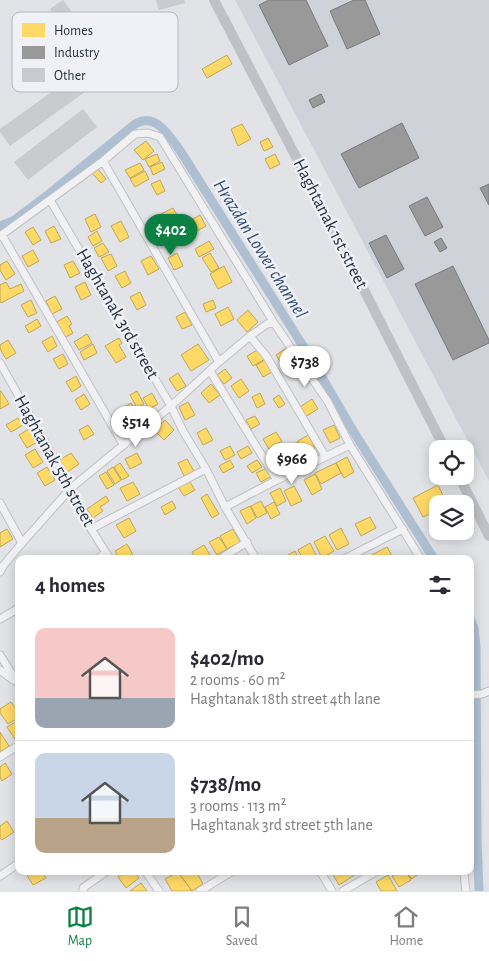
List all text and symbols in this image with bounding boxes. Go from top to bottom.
legend [12,12,178,92]
text: Homes [54,24,93,38]
text: Industry [54,46,100,60]
text: Other [54,69,86,83]
street label: Haghtanak 1st street [289,156,371,292]
water label: Hrazdan Lower channel [210,176,311,322]
pin: $402 [141,214,201,256]
text: $402 [155,222,187,238]
street label: Haghtanak 3rd street [72,246,162,382]
pin: $738 [275,346,335,388]
text: $738 [291,354,319,370]
street label: Haghtanak 5th street [10,392,98,530]
pin: $514 [106,406,166,448]
text: $514 [122,414,150,430]
map controls [429,440,474,540]
button: locate [429,440,474,485]
pin: $966 [262,442,322,485]
text: $966 [277,451,307,467]
button: layers [429,495,474,540]
icon: filters [426,571,454,599]
text: 4 homes [35,575,105,596]
icon: home [75,648,135,708]
text: $402/mo [190,648,264,669]
text: 2 rooms · 60 m² [190,672,285,688]
text: Haghtanak 18th street 4th lane [190,691,380,707]
icon: home [75,773,135,833]
text: $738/mo [190,774,261,795]
text: 3 rooms · 113 m² [190,798,286,814]
text: Haghtanak 3rd street 5th lane [190,817,373,833]
tab: Map [66,903,94,950]
tab: Saved [226,903,258,950]
tab: Home [389,903,423,950]

